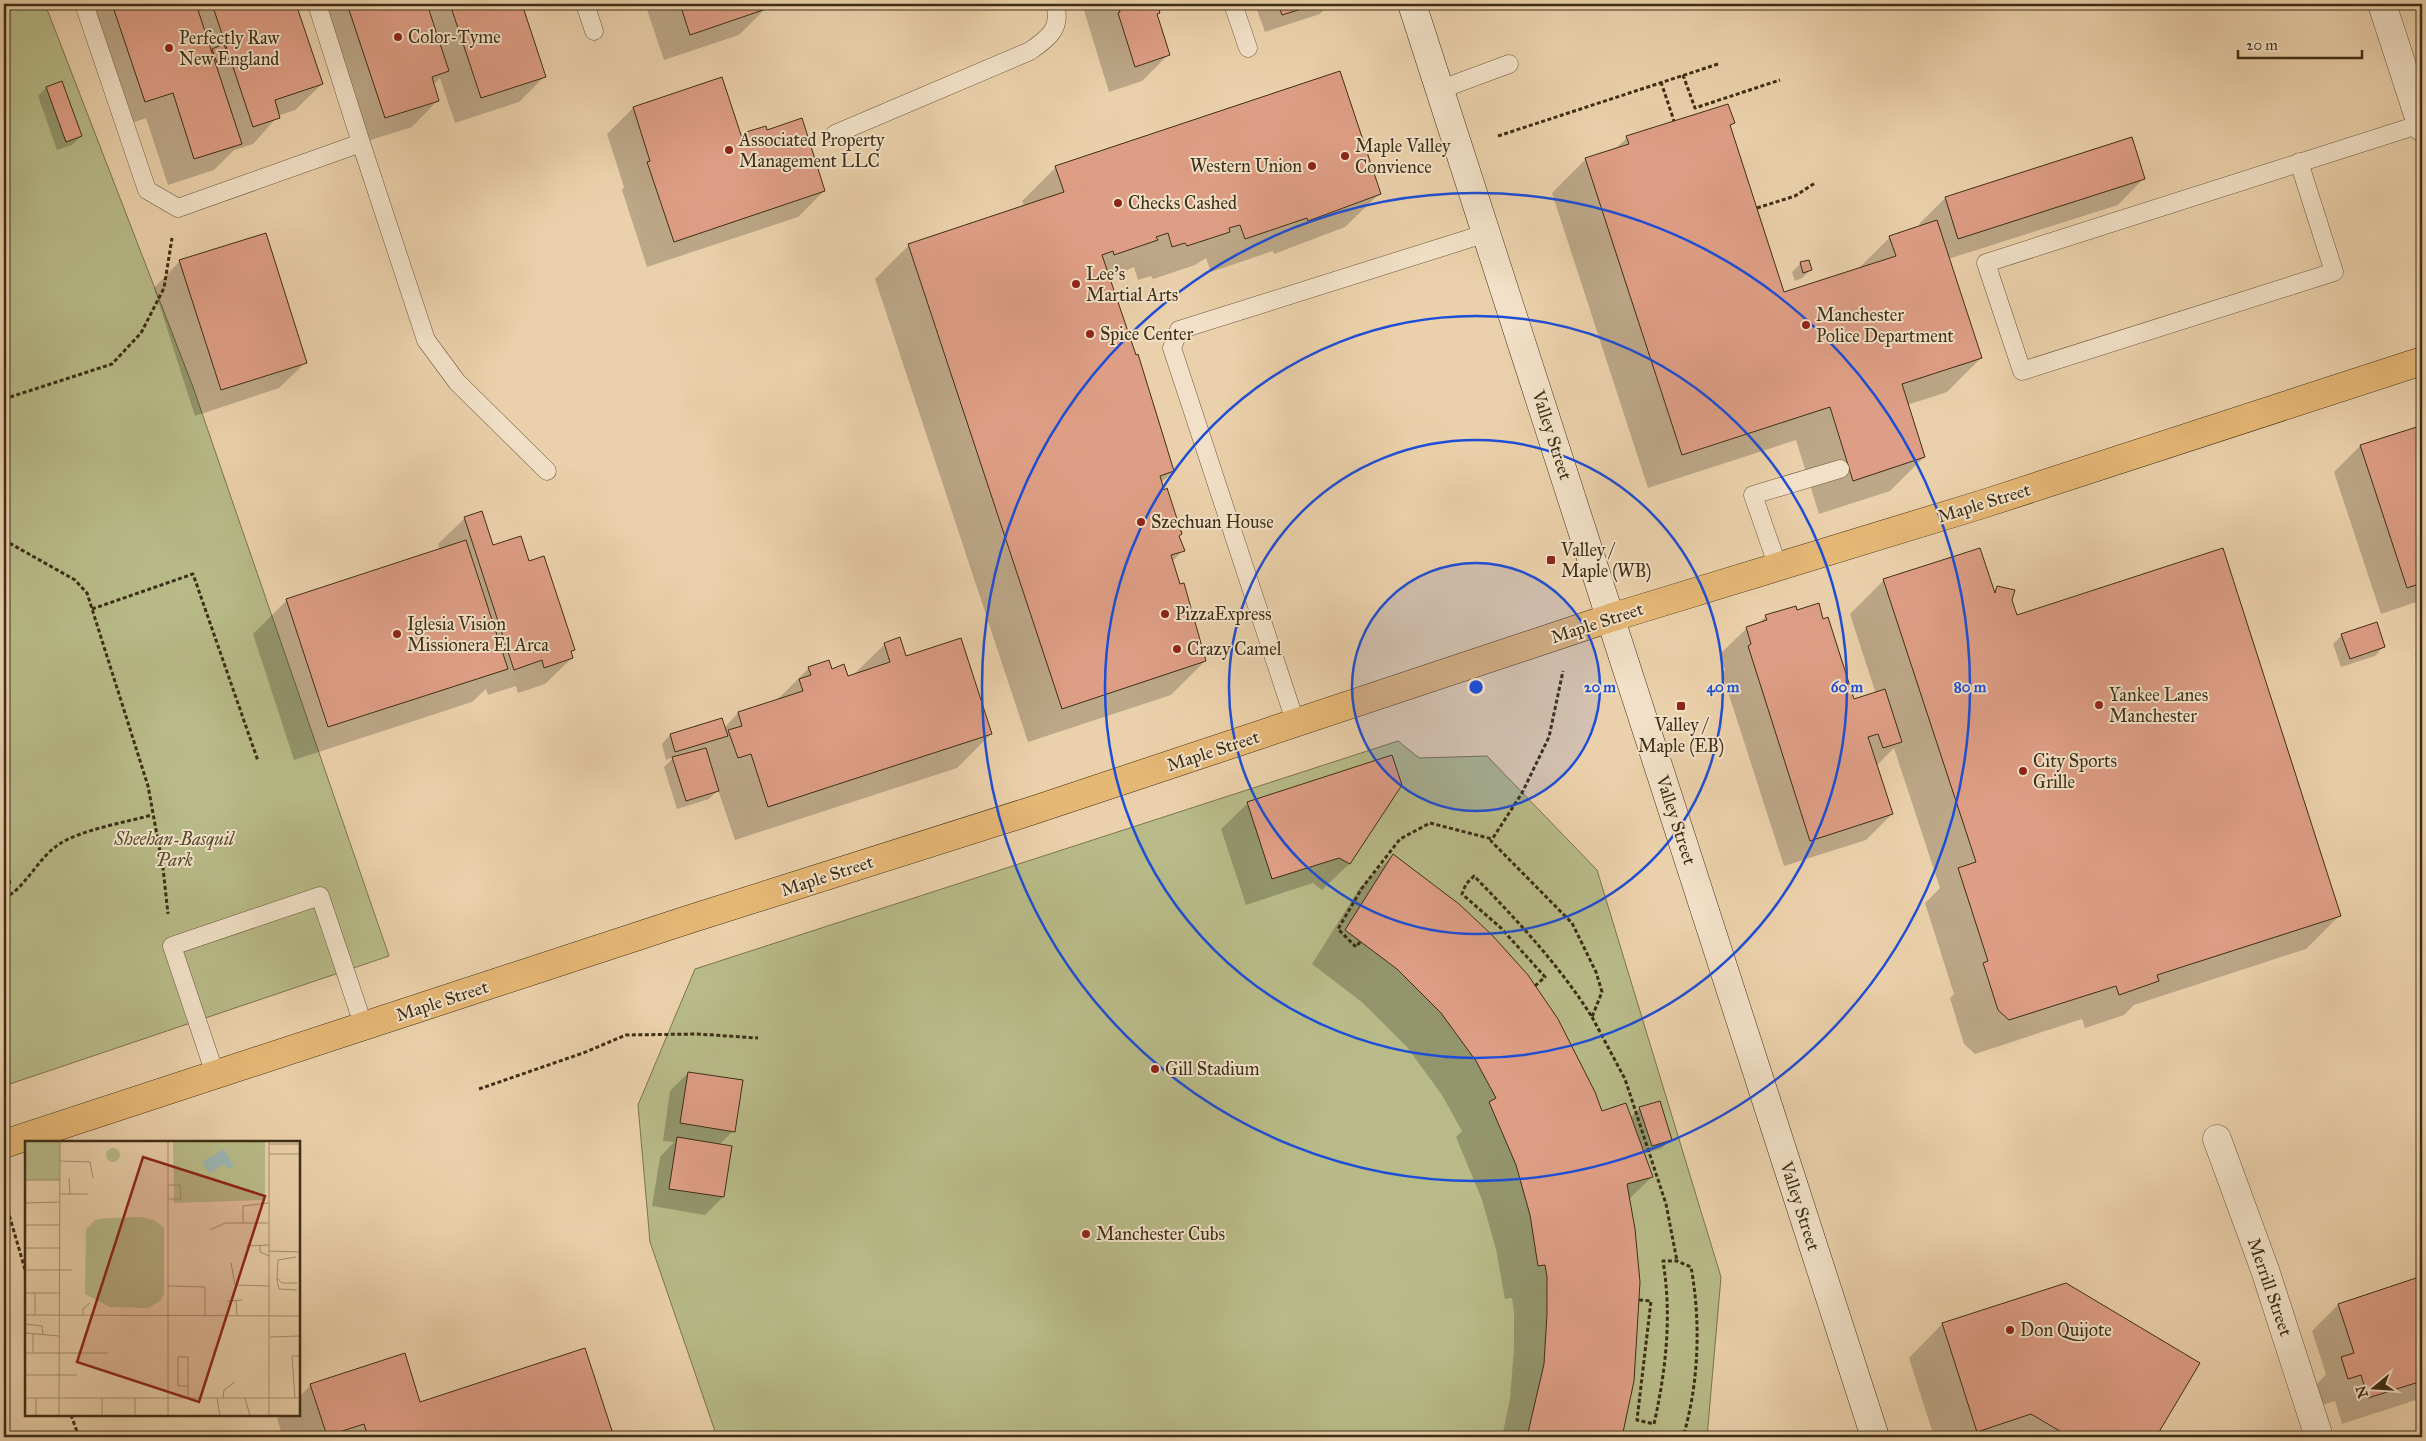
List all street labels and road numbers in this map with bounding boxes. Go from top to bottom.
street label: Valley Street [1527,386,1577,483]
street label: Maple Street [1935,478,2034,528]
street label: Maple Street [1548,598,1647,648]
street label: Maple Street [1164,726,1263,776]
street label: Valley Street [1651,771,1701,868]
street label: Maple Street [778,851,877,901]
street label: Maple Street [393,976,492,1026]
street label: Valley Street [1775,1157,1825,1254]
street label: Merrill Street [2243,1235,2297,1340]

